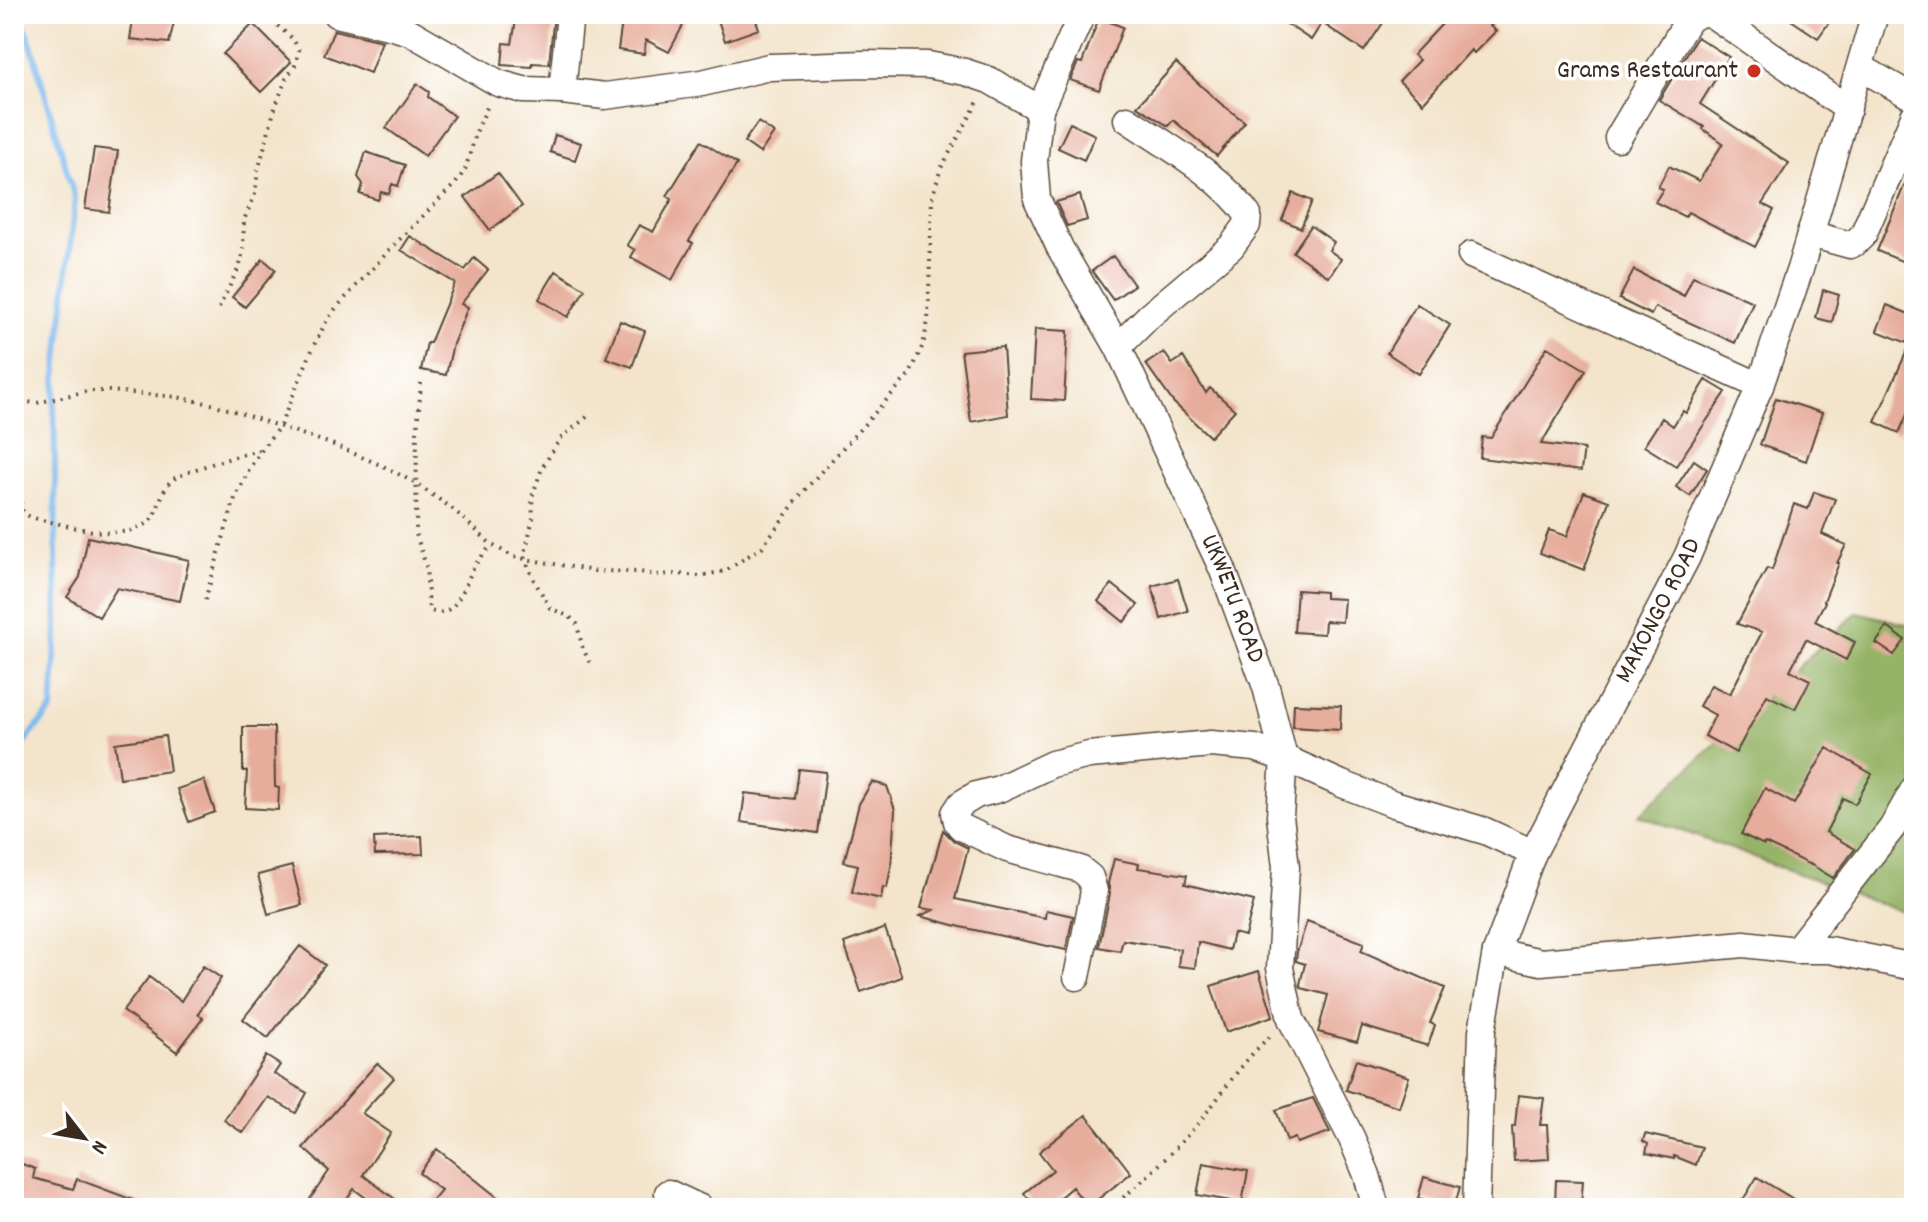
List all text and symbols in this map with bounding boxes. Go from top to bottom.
place label: Grams Restaurant [1557,53,1738,90]
marker: Grams Restaurant [1745,62,1763,80]
street label: UKWETU ROAD [1190,528,1274,668]
street label: MAKONGO ROAD [1606,533,1711,690]
north arrow [44,1098,124,1178]
text: N [82,1134,114,1159]

